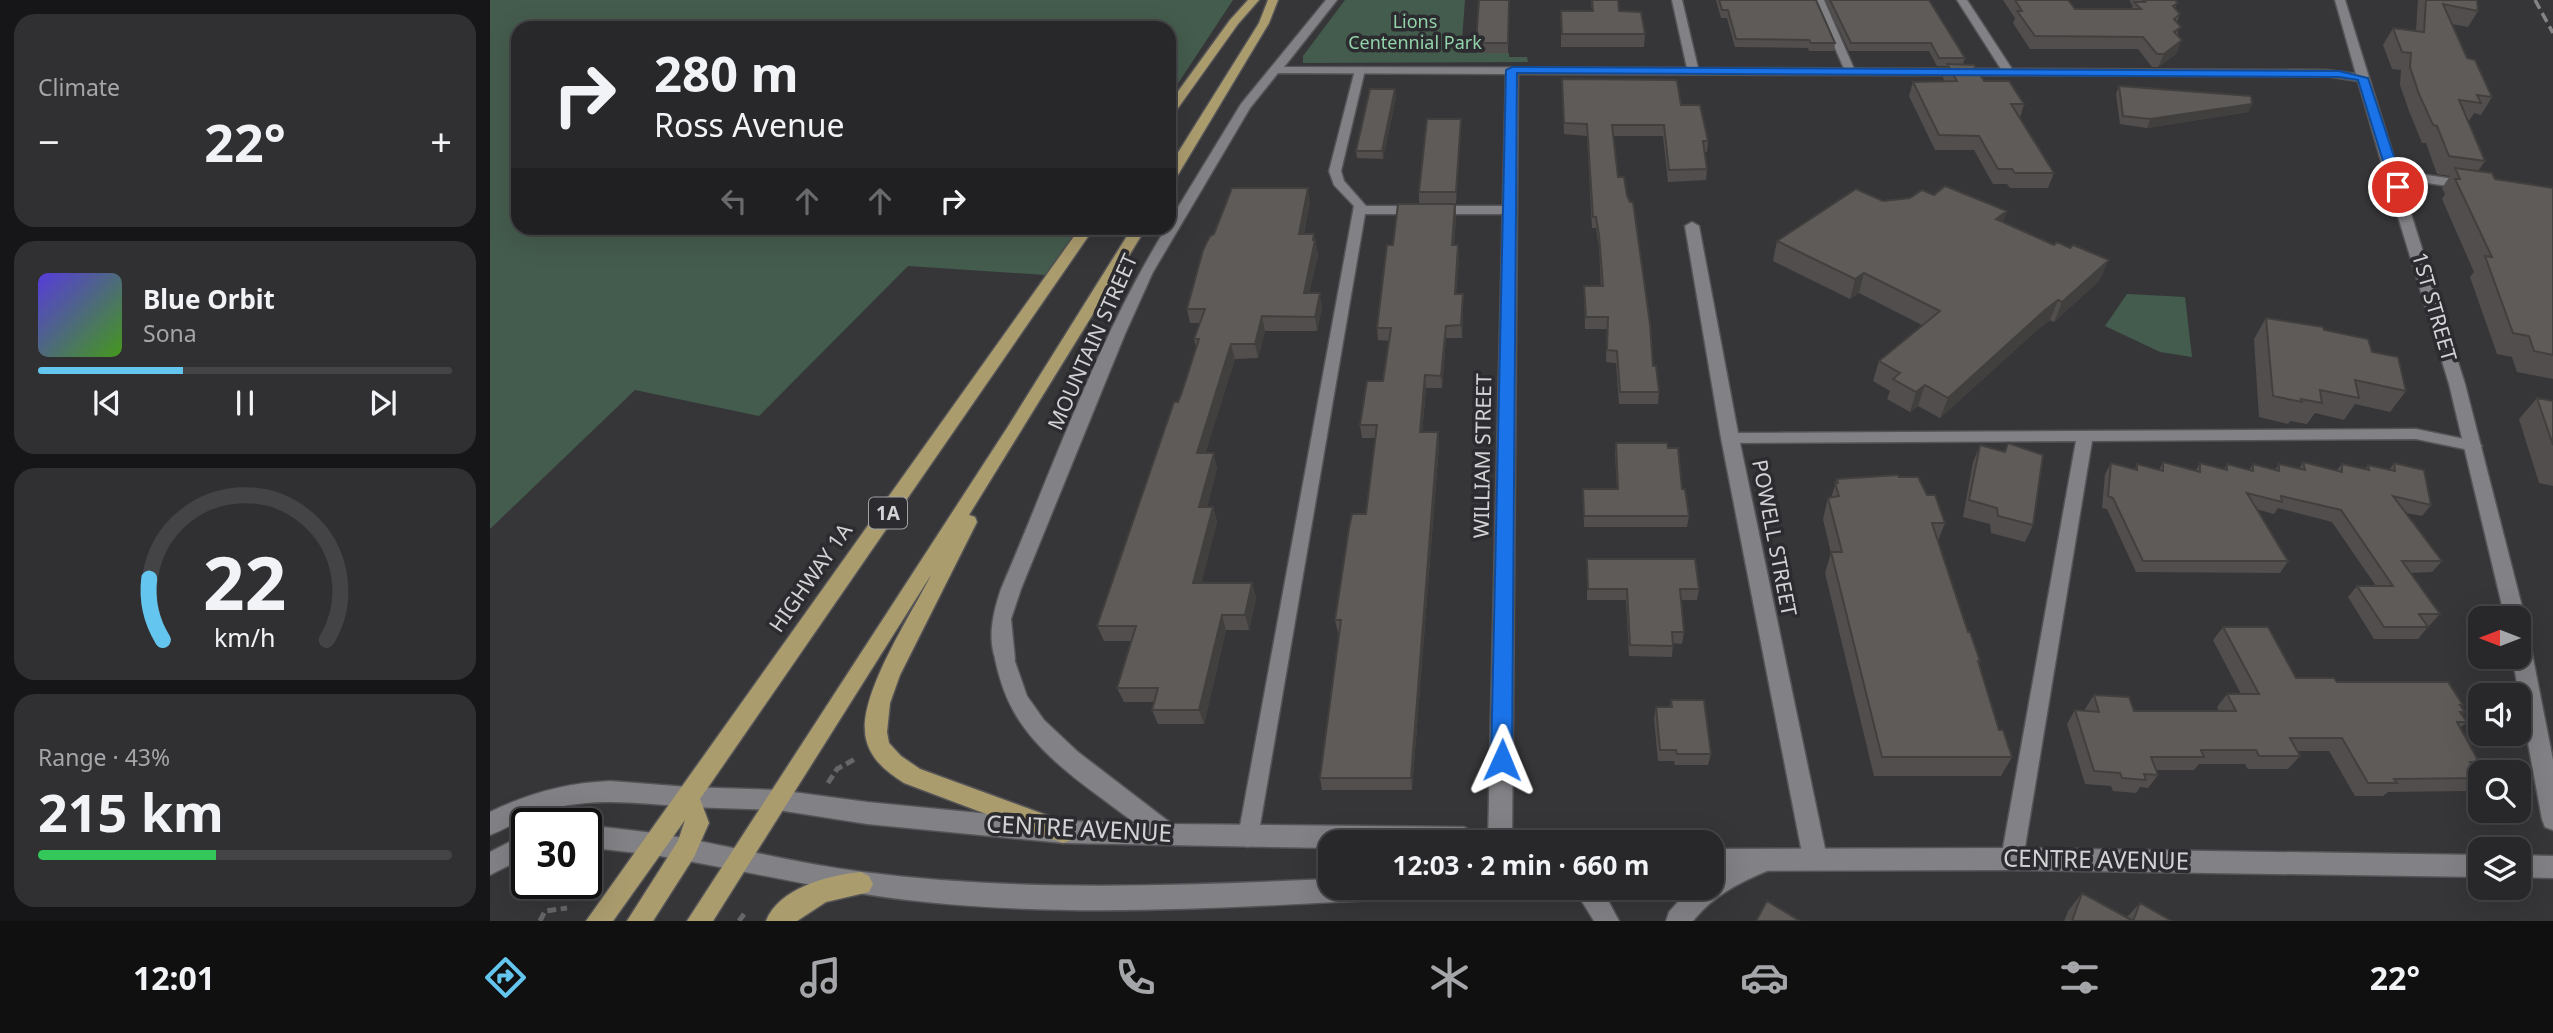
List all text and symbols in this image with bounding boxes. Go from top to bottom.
park label: Lions Centennial Park [1348,9,1482,54]
text: 280 m [654,40,799,106]
icon: right [539,49,630,140]
text: Climate [38,71,120,103]
text: Ross Avenue [654,103,845,146]
text: 22° [204,106,286,177]
text: − [38,115,60,167]
text: + [430,115,452,167]
pin [2368,157,2428,217]
icon: arrive [2379,168,2417,206]
icon: left [715,182,753,220]
icon: ahead [788,182,826,220]
icon: ahead [861,182,899,220]
icon: right [934,182,972,220]
street label: MOUNTAIN STREET [1041,249,1144,434]
street label: 1ST STREET [2406,249,2464,365]
text: Blue Orbit [143,281,275,317]
text: Sona [143,317,197,349]
street label: WILLIAM STREET [1467,373,1497,539]
icon: previous [88,384,126,422]
icon: pause [226,384,264,422]
icon: next [364,384,402,422]
street label: POWELL STREET [1746,457,1804,619]
road number: 1A [869,498,907,528]
street label: HIGHWAY 1A [762,517,858,638]
text: 22 [203,532,287,631]
north arrow [2468,606,2530,668]
map controls [2468,606,2531,900]
text: km/h [214,620,276,654]
button: sound [2468,683,2531,746]
position arrow [1465,723,1539,797]
text: Range · 43% [38,741,170,773]
button: search [2468,760,2531,823]
text: 215 km [38,776,224,847]
street label: CENTRE AVENUE [985,806,1173,849]
speed limit sign: 30 [511,808,602,899]
button: layers [2468,837,2531,900]
street label: CENTRE AVENUE [2003,840,2189,877]
text: 12:03 · 2 min · 660 m [1393,847,1649,883]
icon: directions [481,953,530,1002]
icon: music [796,953,845,1002]
icon: phone [1111,953,1160,1002]
icon: climate [1425,953,1474,1002]
icon: car [1740,953,1789,1002]
icon: filters [2055,953,2104,1002]
text: 12:01 [133,956,215,999]
text: 22° [2370,956,2420,999]

